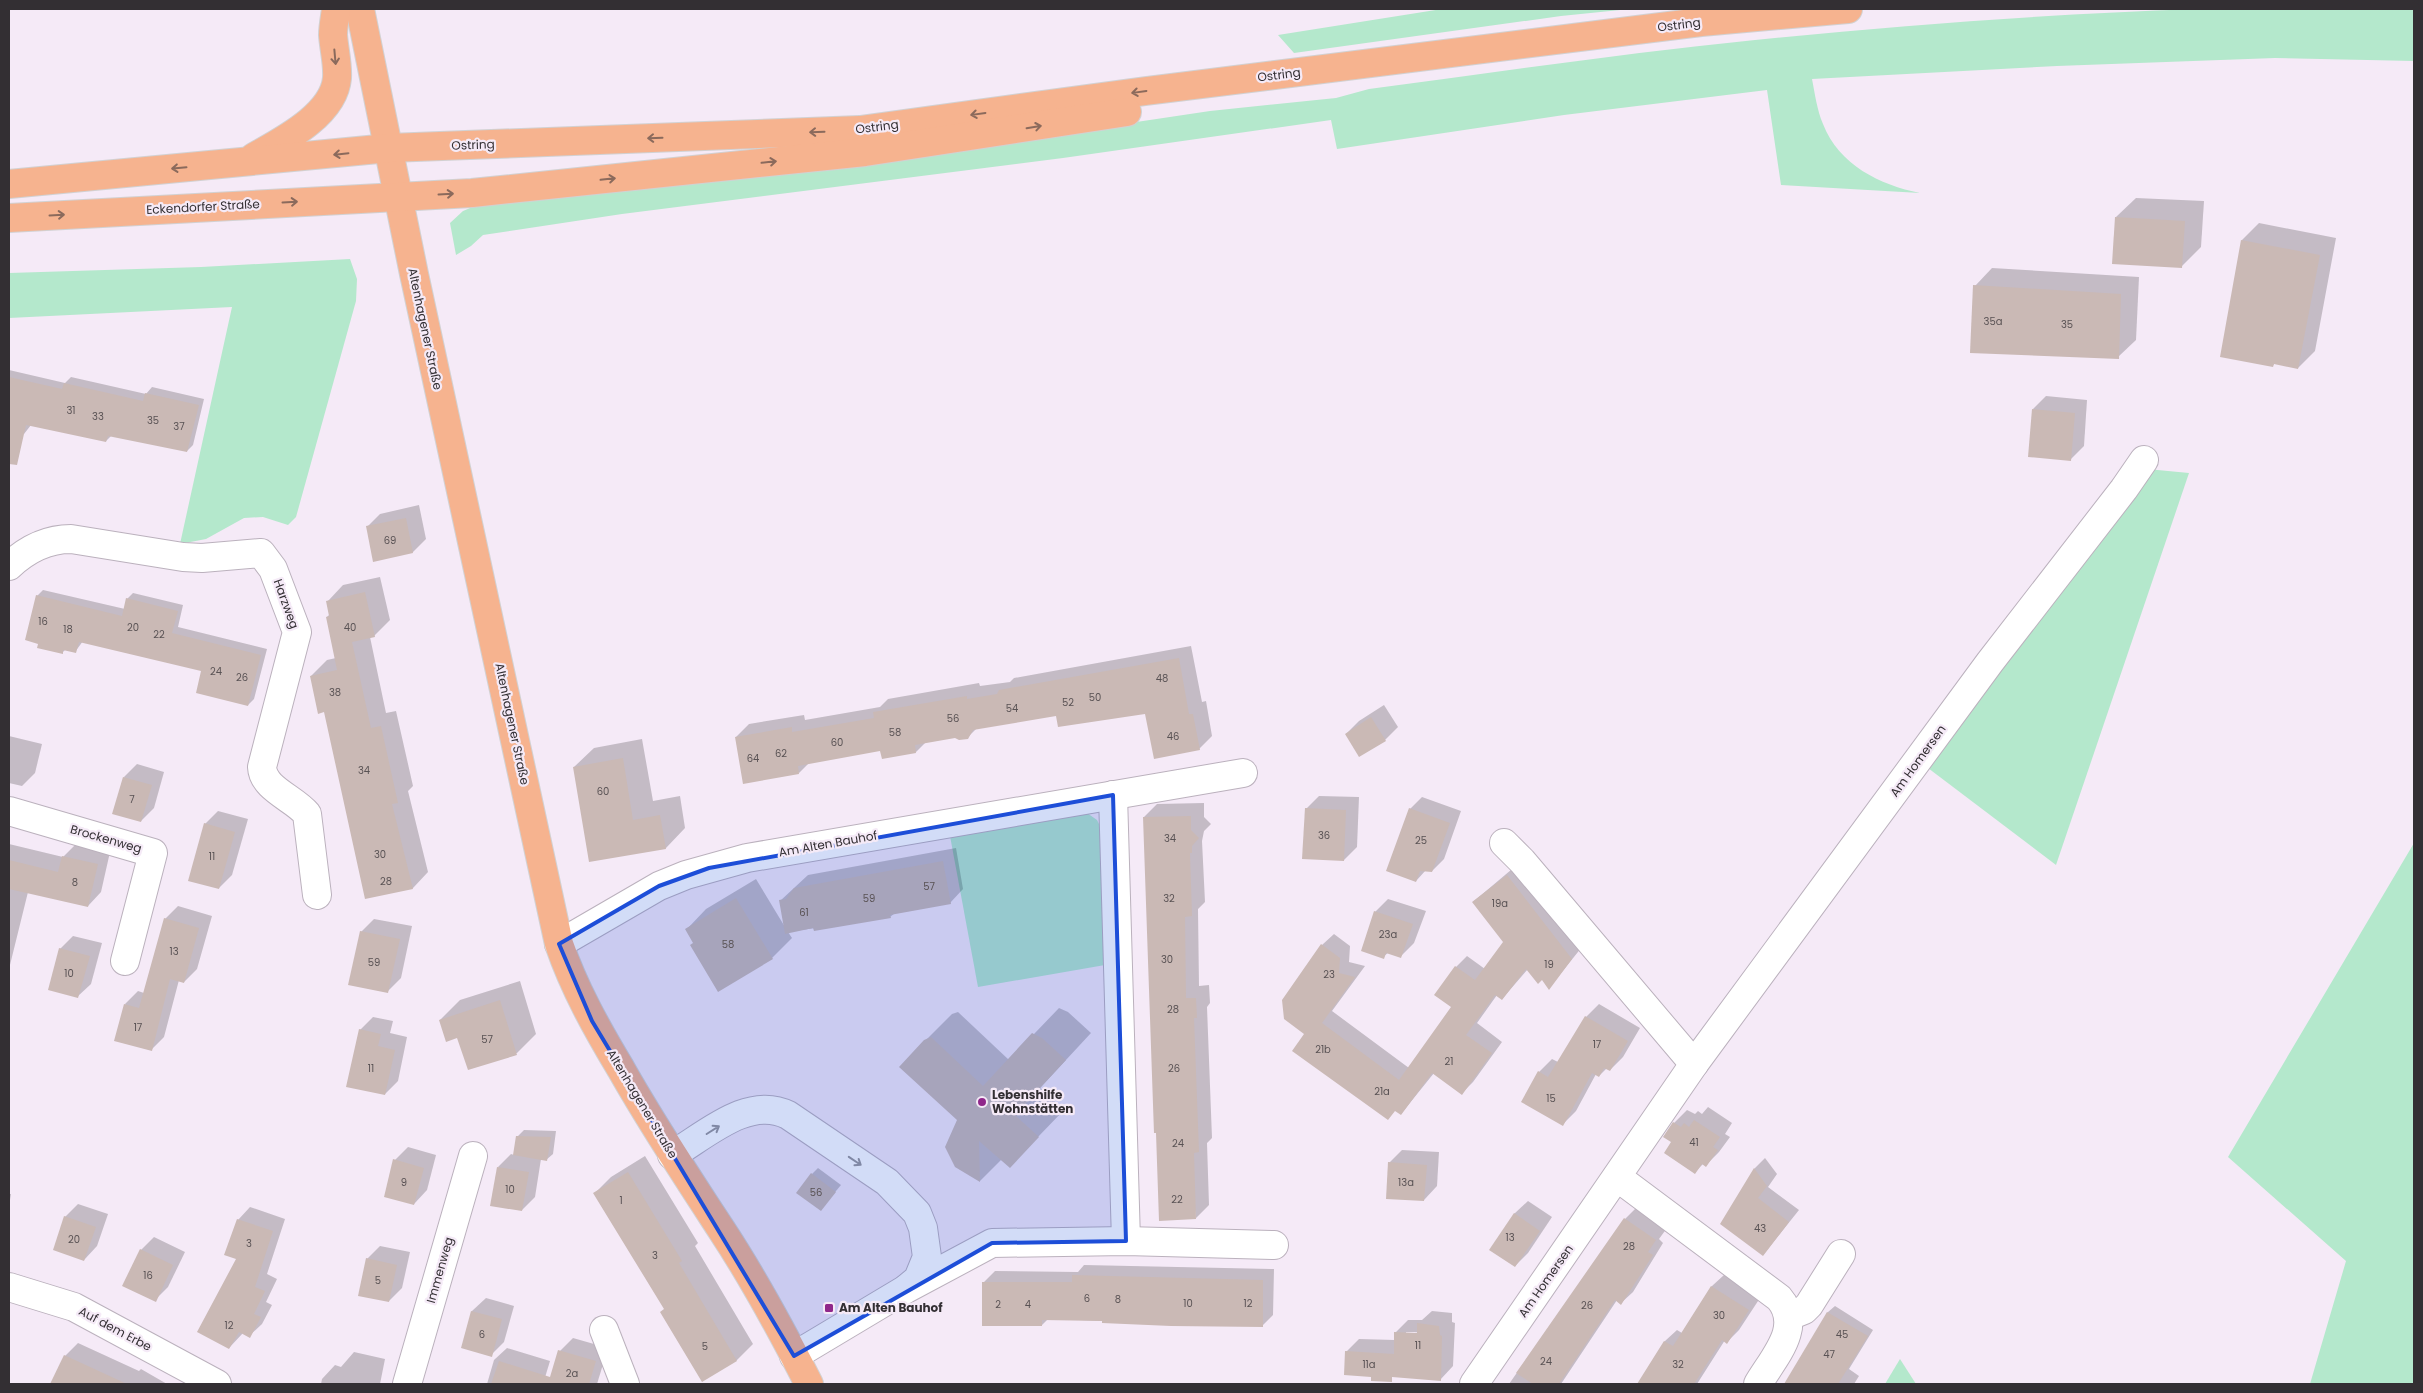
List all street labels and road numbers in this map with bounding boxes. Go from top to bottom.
street label: Ostring [1656,13,1701,36]
street label: Ostring [1256,63,1301,86]
street label: Ostring [854,115,899,138]
street label: Ostring [451,135,495,154]
street label: Eckendorfer Straße [146,195,260,218]
street label: Altenhagener Straße [404,266,447,391]
street label: Harzweg [270,577,303,631]
street label: Altenhagener Straße [491,661,534,786]
street label: Am Homersen [1886,721,1950,800]
street label: Brockenweg [68,820,144,857]
street label: Am Alten Bauhof [777,826,879,861]
street label: Altenhagener Straße [603,1046,682,1161]
street label: Immenweg [422,1235,457,1305]
street label: Am Homersen [1514,1241,1577,1321]
street label: Auf dem Erbe [76,1302,155,1355]

